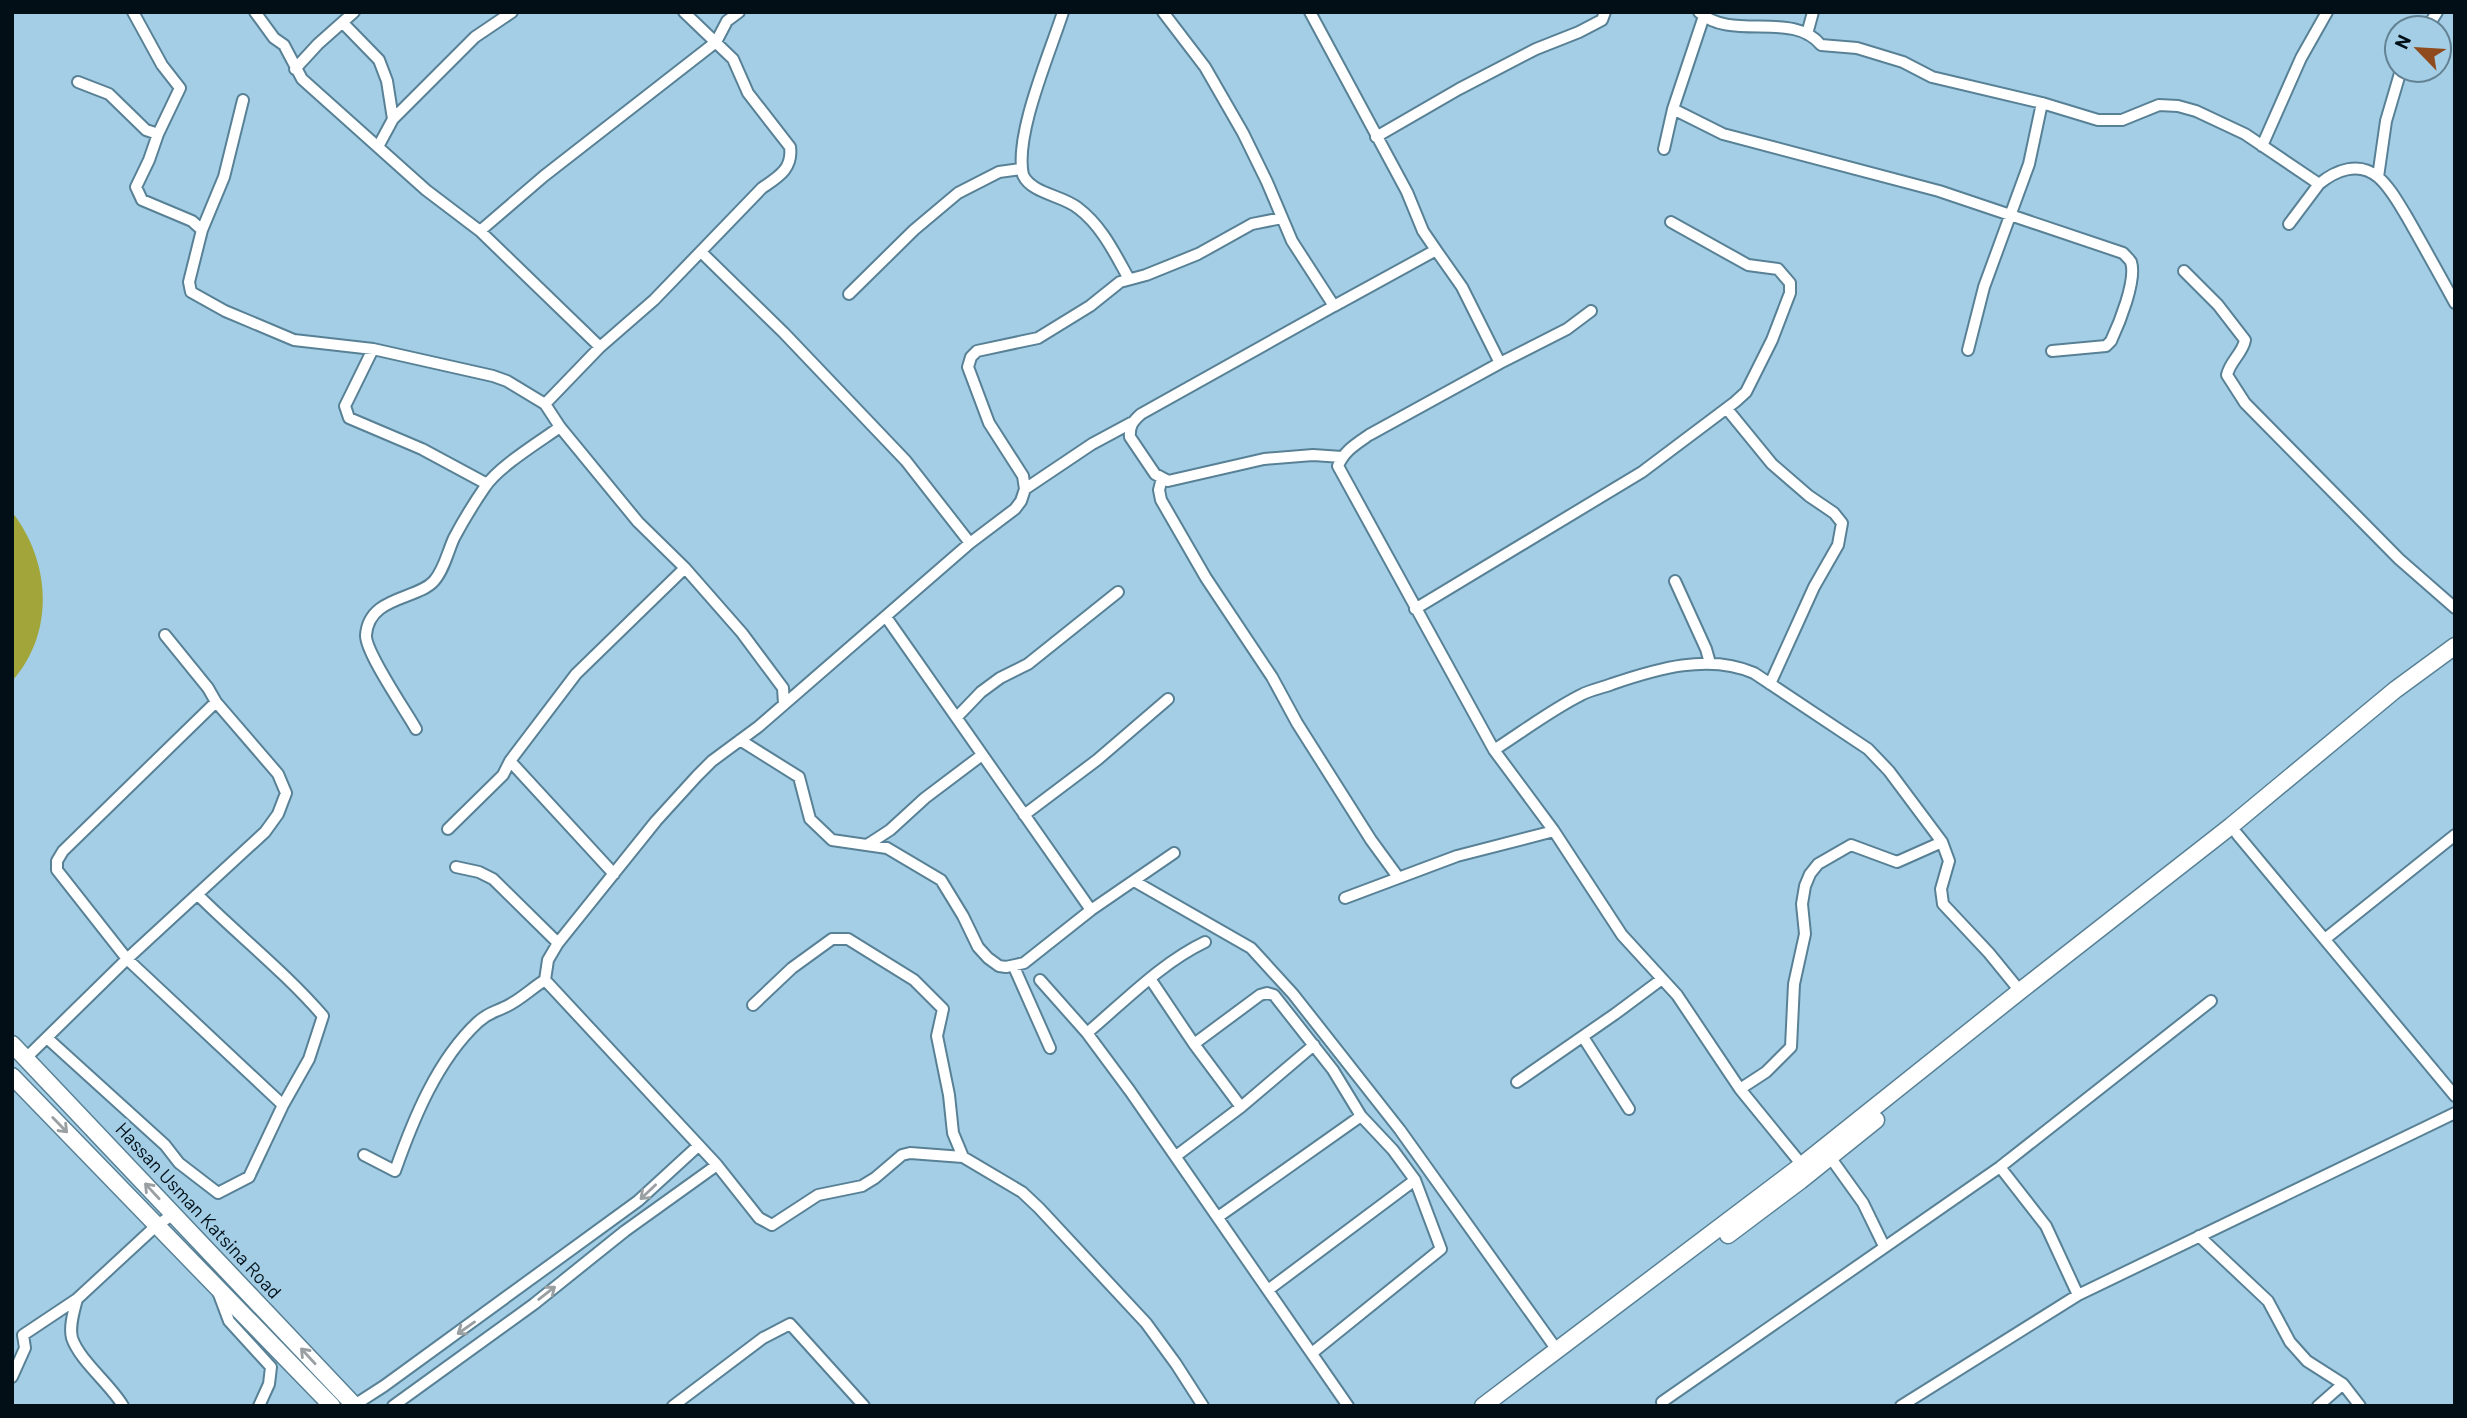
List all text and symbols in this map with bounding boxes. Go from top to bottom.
north arrow [2383,14,2453,84]
text: N [2389,31,2415,52]
one-way arrow [51,1116,68,1133]
street label: Hassan Usman Katsina Road [111,1117,287,1303]
one-way arrow [144,1182,160,1200]
one-way arrow [639,1184,657,1200]
one-way arrow [538,1286,556,1301]
one-way arrow [457,1321,476,1335]
one-way arrow [300,1348,317,1365]

